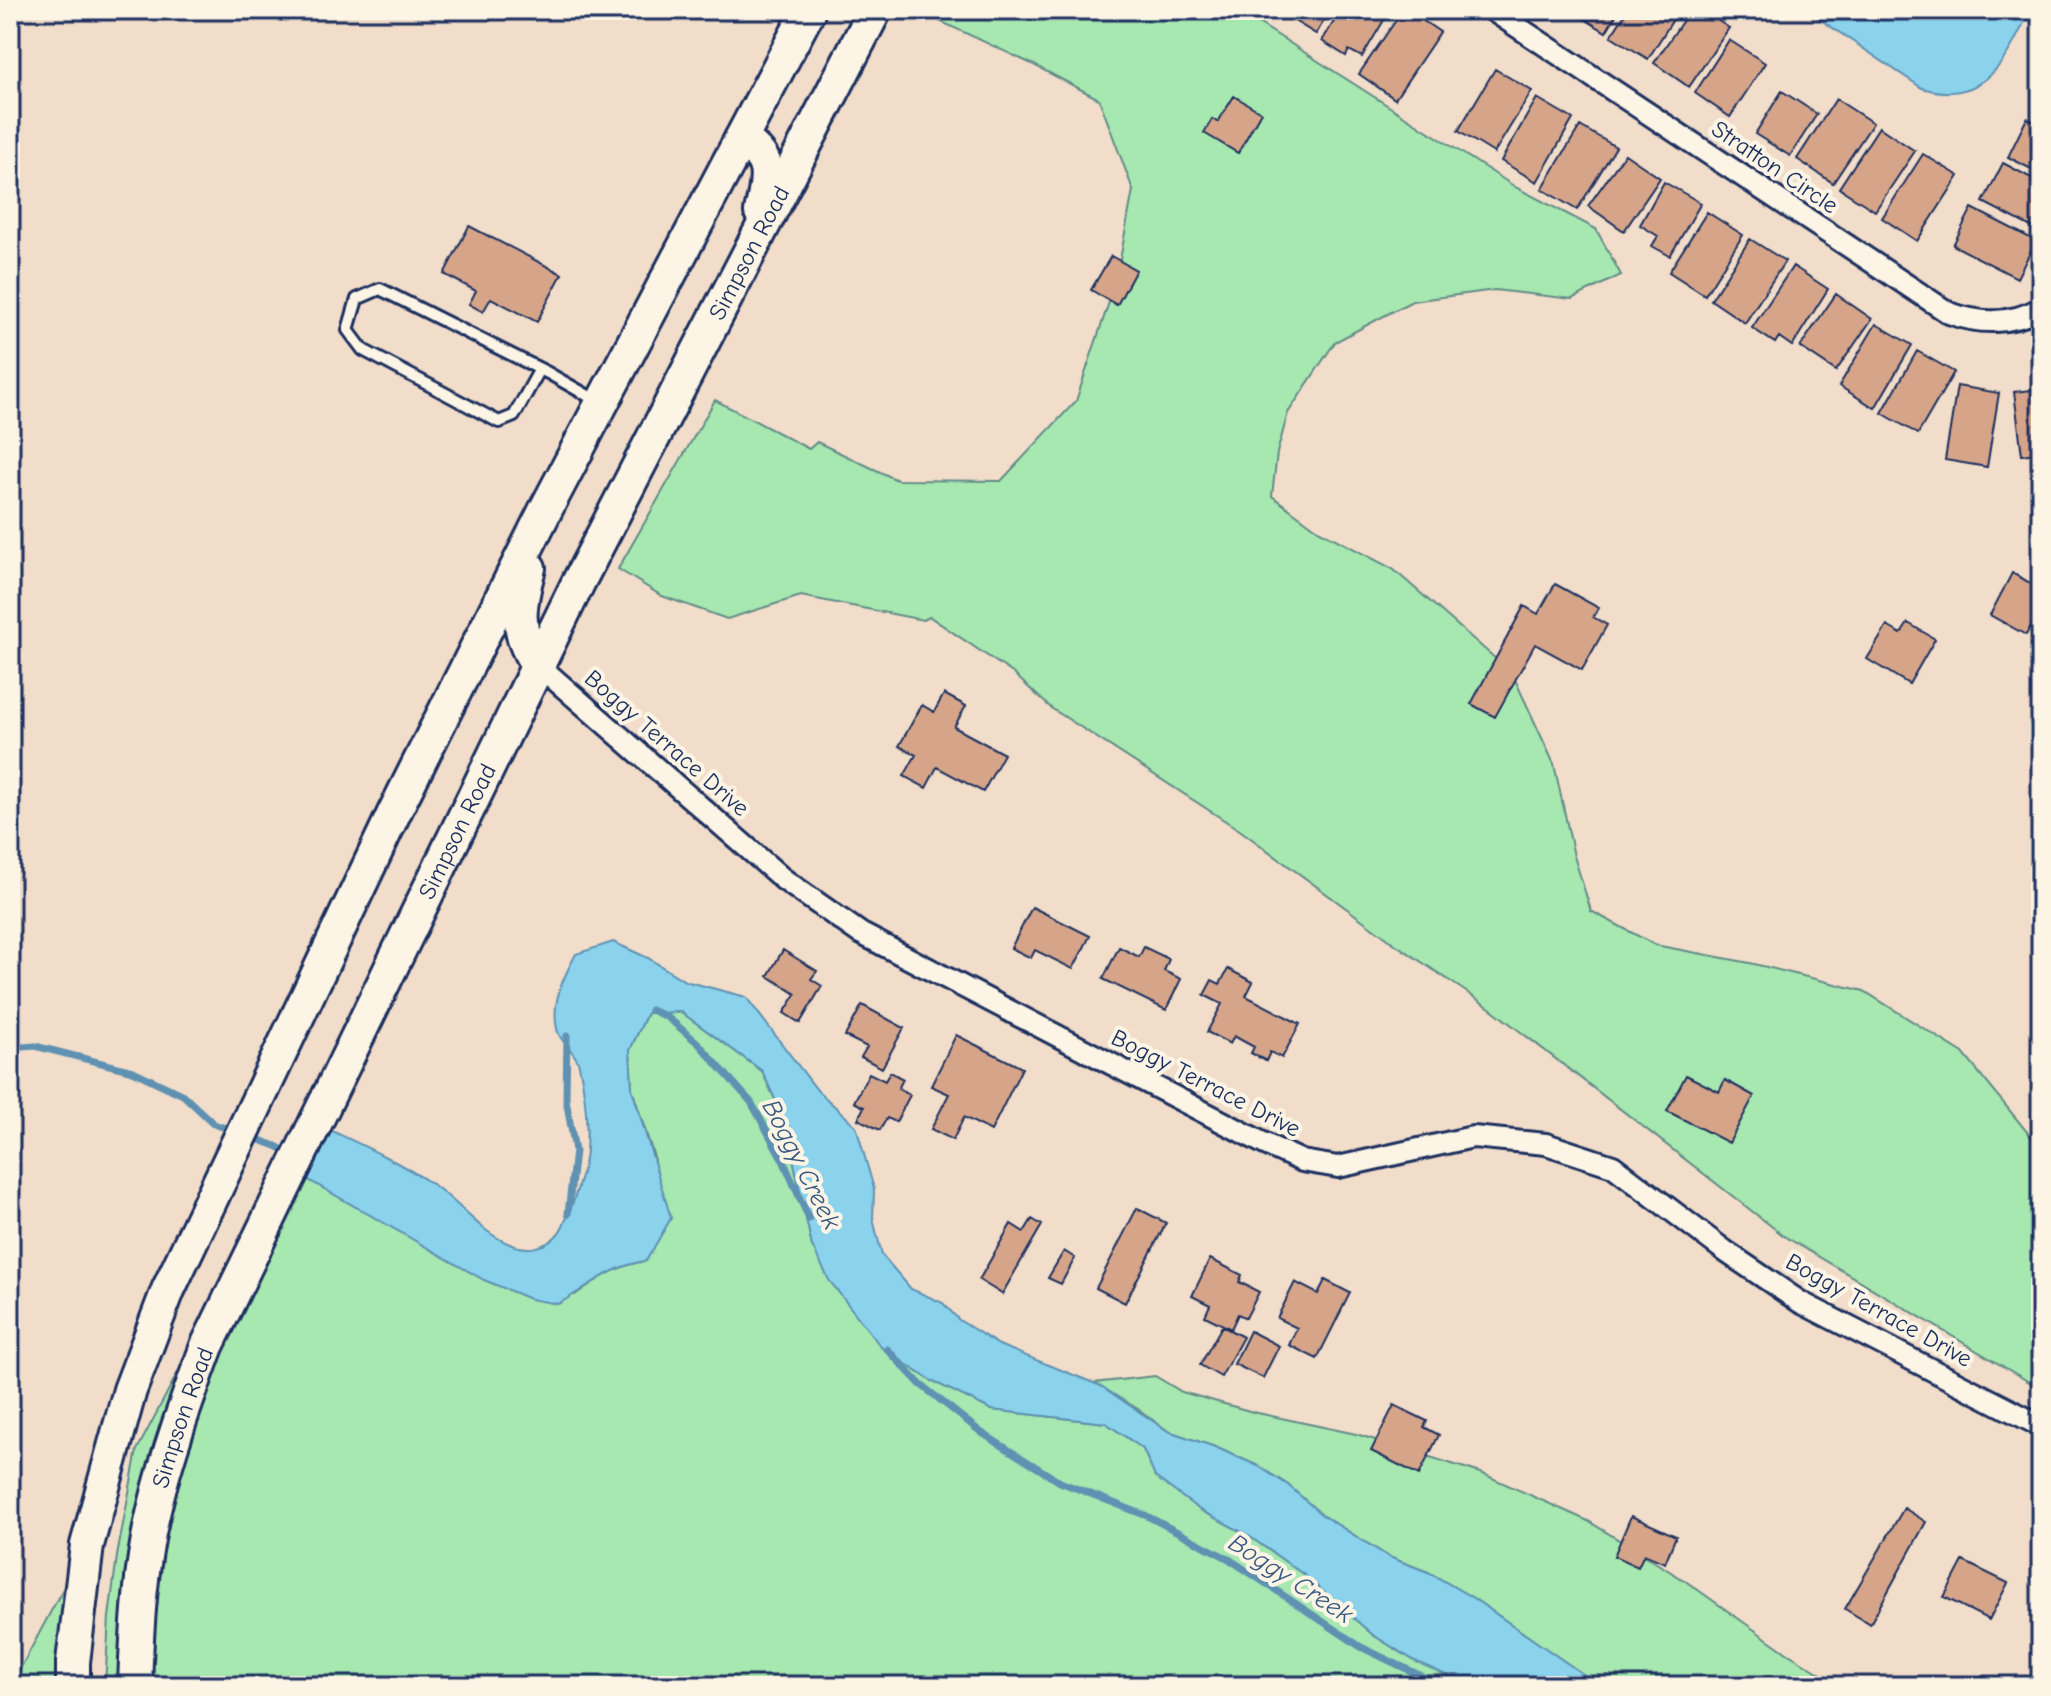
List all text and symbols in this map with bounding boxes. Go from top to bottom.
street label: Stratton Circle [1706,114,1844,220]
street label: Simpson Road [703,181,795,325]
street label: Boggy Terrace Drive [579,664,755,822]
street label: Simpson Road [413,759,502,904]
street label: Boggy Terrace Drive [1107,1023,1305,1143]
water label: Boggy Creek [756,1095,847,1235]
street label: Boggy Terrace Drive [1781,1247,1977,1373]
street label: Simpson Road [146,1343,219,1491]
water label: Boggy Creek [1223,1528,1358,1630]

